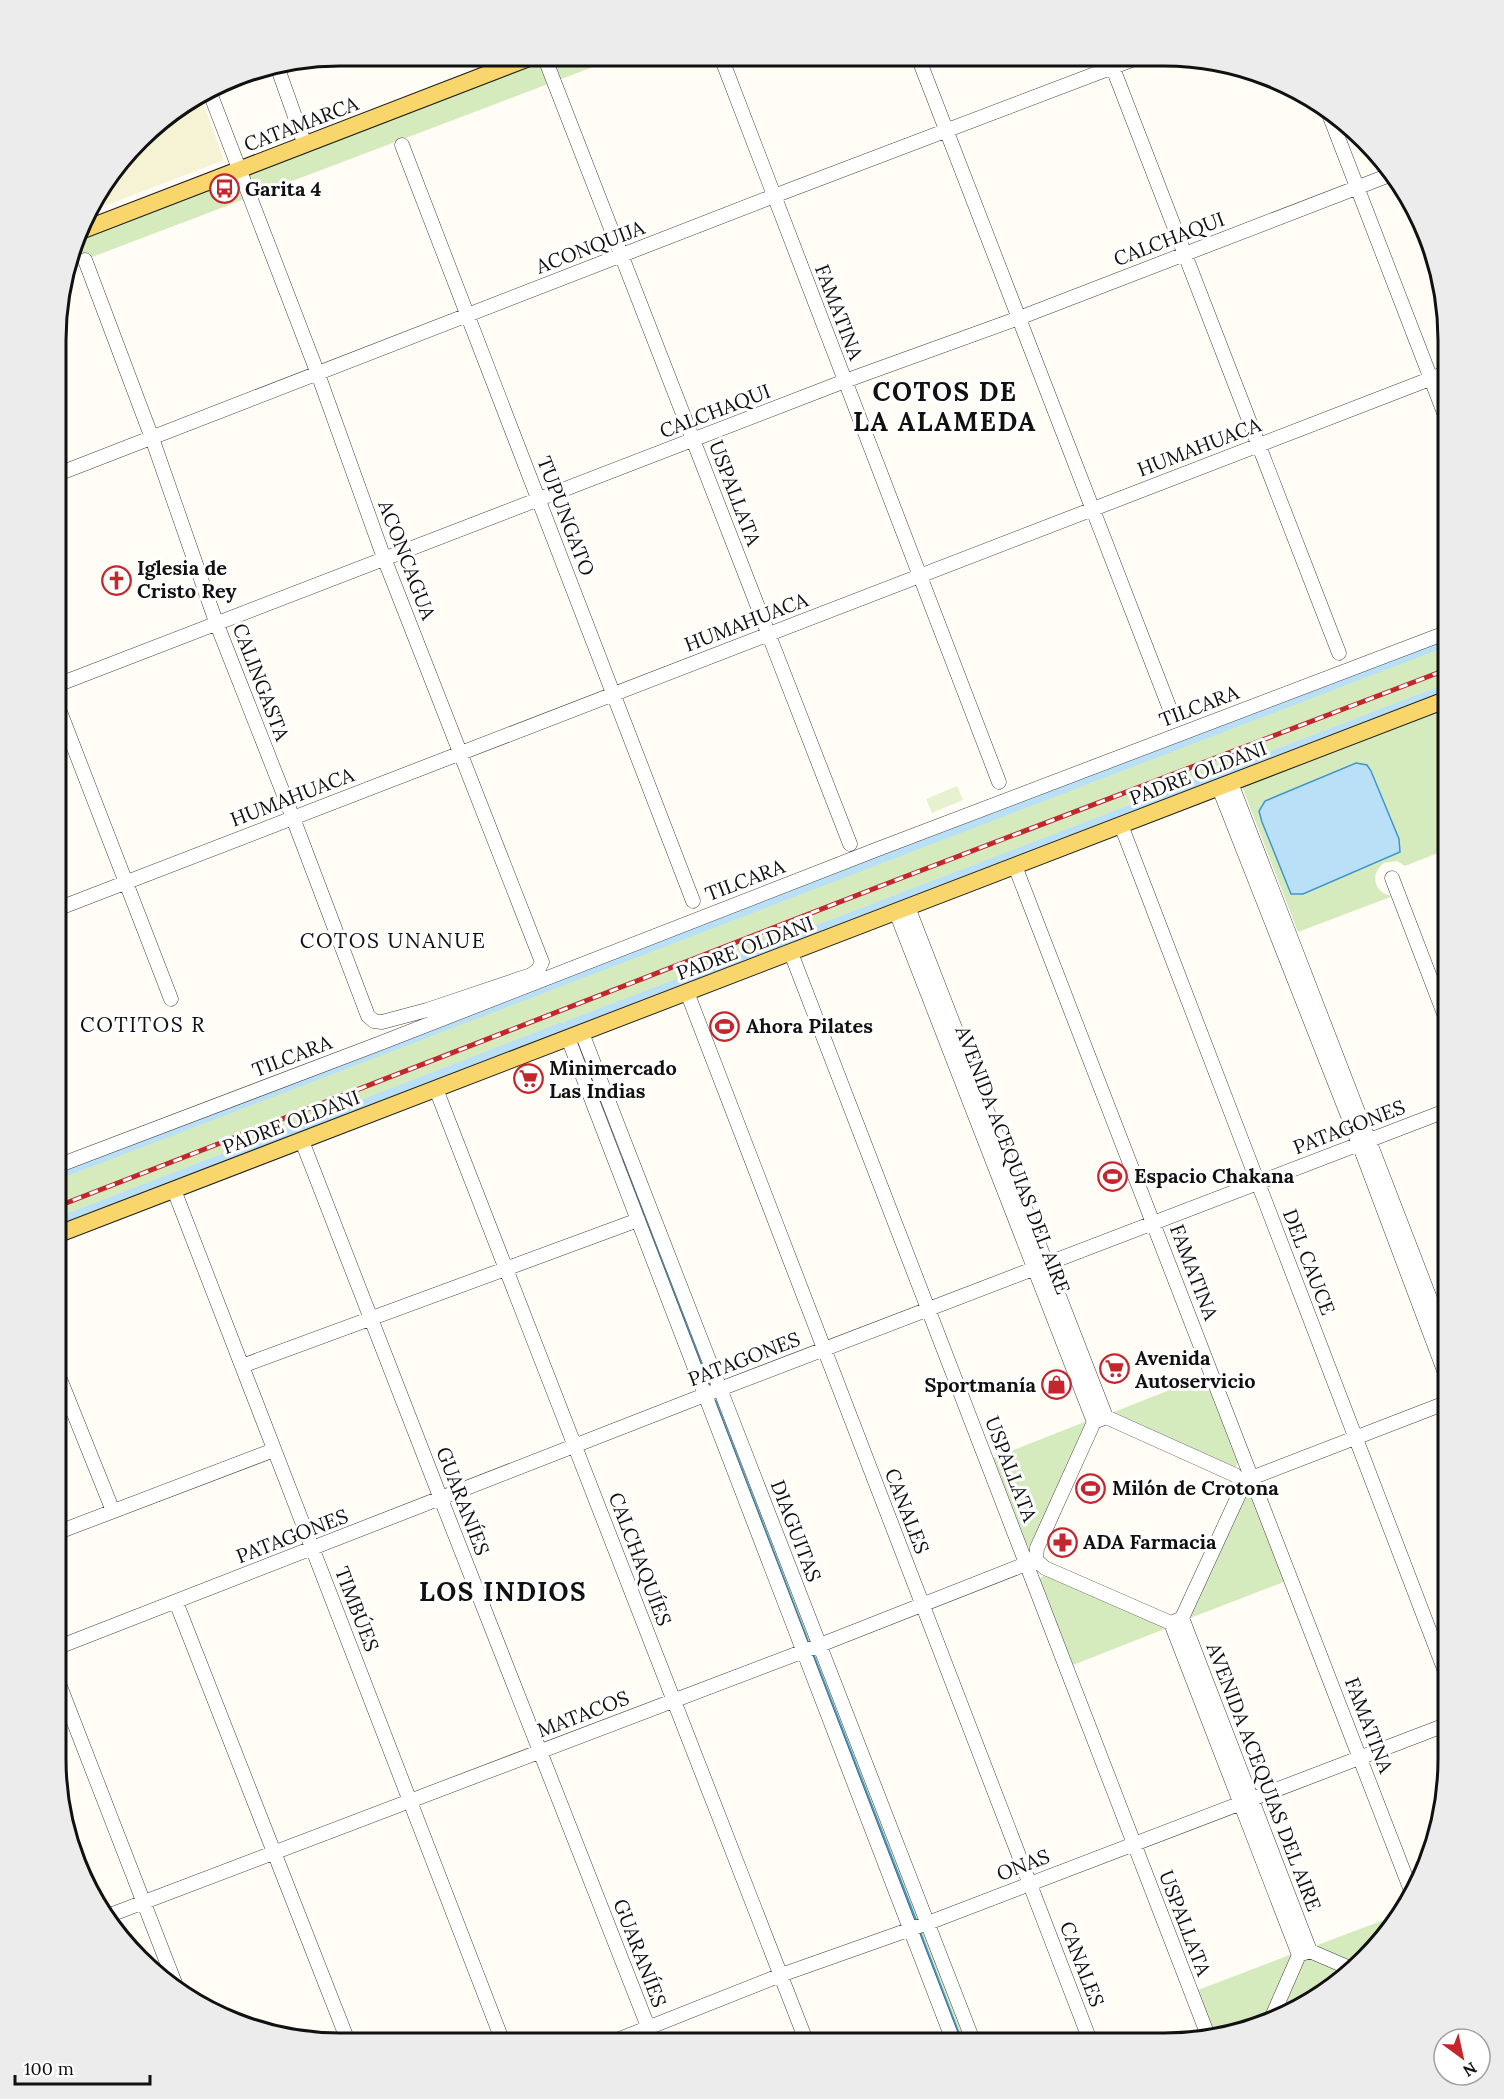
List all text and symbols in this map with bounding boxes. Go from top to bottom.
street label: CATAMARCA [240,90,362,157]
bus stop icon: Garita 4 [208,173,240,205]
place label: Garita 4 [245,176,322,201]
street label: CALCHAQUI [1110,206,1228,271]
street label: ACONQUIJA [531,214,648,279]
street label: FAMATINA [810,260,869,364]
district label: COTOS DE LA ALAMEDA [853,375,1037,438]
street label: CALCHAQUI [656,378,774,443]
street label: HUMAHUACA [1133,411,1265,482]
street label: USPALLATA [704,437,767,549]
street label: TUPUNGATO [532,452,601,579]
street label: ACONCAGUA [373,496,442,623]
place label: Iglesia de Cristo Rey [137,555,237,603]
church icon: Iglesia de Cristo Rey [100,564,132,596]
street label: HUMAHUACA [680,586,812,657]
street label: CALINGASTA [228,620,295,744]
street label: TILCARA [1156,679,1242,732]
street label: PADRE OLDANI [1126,735,1270,810]
street label: HUMAHUACA [226,761,358,832]
street label: TILCARA [702,853,788,906]
street label: PADRE OLDANI [673,910,817,985]
district label: COTOS UNANUE [300,927,486,954]
sports icon: Ahora Pilates [709,1010,741,1042]
district label: COTITOS R [80,1011,206,1038]
place label: Ahora Pilates [746,1013,873,1038]
street label: AVENIDA ACEQUIAS DEL AIRE [950,1021,1076,1297]
street label: TILCARA [249,1029,335,1082]
place label: Minimercado Las Indias [549,1055,677,1103]
supermarket icon: Minimercado Las Indias [512,1063,544,1095]
street label: PADRE OLDANI [219,1084,363,1159]
street label: PATAGONES [1289,1094,1408,1159]
sports icon: Espacio Chakana [1097,1160,1129,1192]
place label: Espacio Chakana [1134,1163,1295,1188]
street label: DEL CAUCE [1278,1205,1341,1318]
street label: FAMATINA [1165,1220,1224,1324]
street label: PATAGONES [684,1326,803,1391]
place label: Avenida Autoservicio [1135,1345,1256,1393]
supermarket icon: Avenida Autoservicio [1098,1353,1130,1385]
shop icon: Sportmanía [1041,1369,1073,1401]
place label: Sportmanía [924,1372,1037,1397]
street label: USPALLATA [980,1413,1043,1525]
street label: GUARANÍES [431,1443,496,1559]
street label: CANALES [880,1465,935,1557]
sports icon: Milón de Crotona [1075,1472,1107,1504]
place label: Milón de Crotona [1112,1475,1279,1500]
street label: DIAGUITAS [766,1476,827,1585]
street label: CALCHAQUÍES [604,1489,677,1629]
street label: PATAGONES [232,1503,351,1568]
pharmacy icon: ADA Farmacia [1046,1526,1078,1558]
place label: ADA Farmacia [1083,1529,1217,1554]
street label: TIMBÚES [330,1563,385,1655]
district label: LOS INDIOS [419,1575,587,1608]
street label: AVENIDA ACEQUIAS DEL AIRE [1201,1638,1327,1914]
street label: FAMATINA [1340,1673,1399,1777]
street label: MATACOS [533,1685,632,1742]
street label: ONAS [993,1843,1053,1886]
street label: USPALLATA [1154,1867,1217,1979]
street label: GUARANÍES [608,1895,673,2011]
street label: CANALES [1055,1918,1110,2010]
north arrow [1432,2027,1492,2087]
scale bar [15,2048,150,2086]
text: 100 m [24,2057,74,2080]
text: N [1460,2058,1481,2081]

